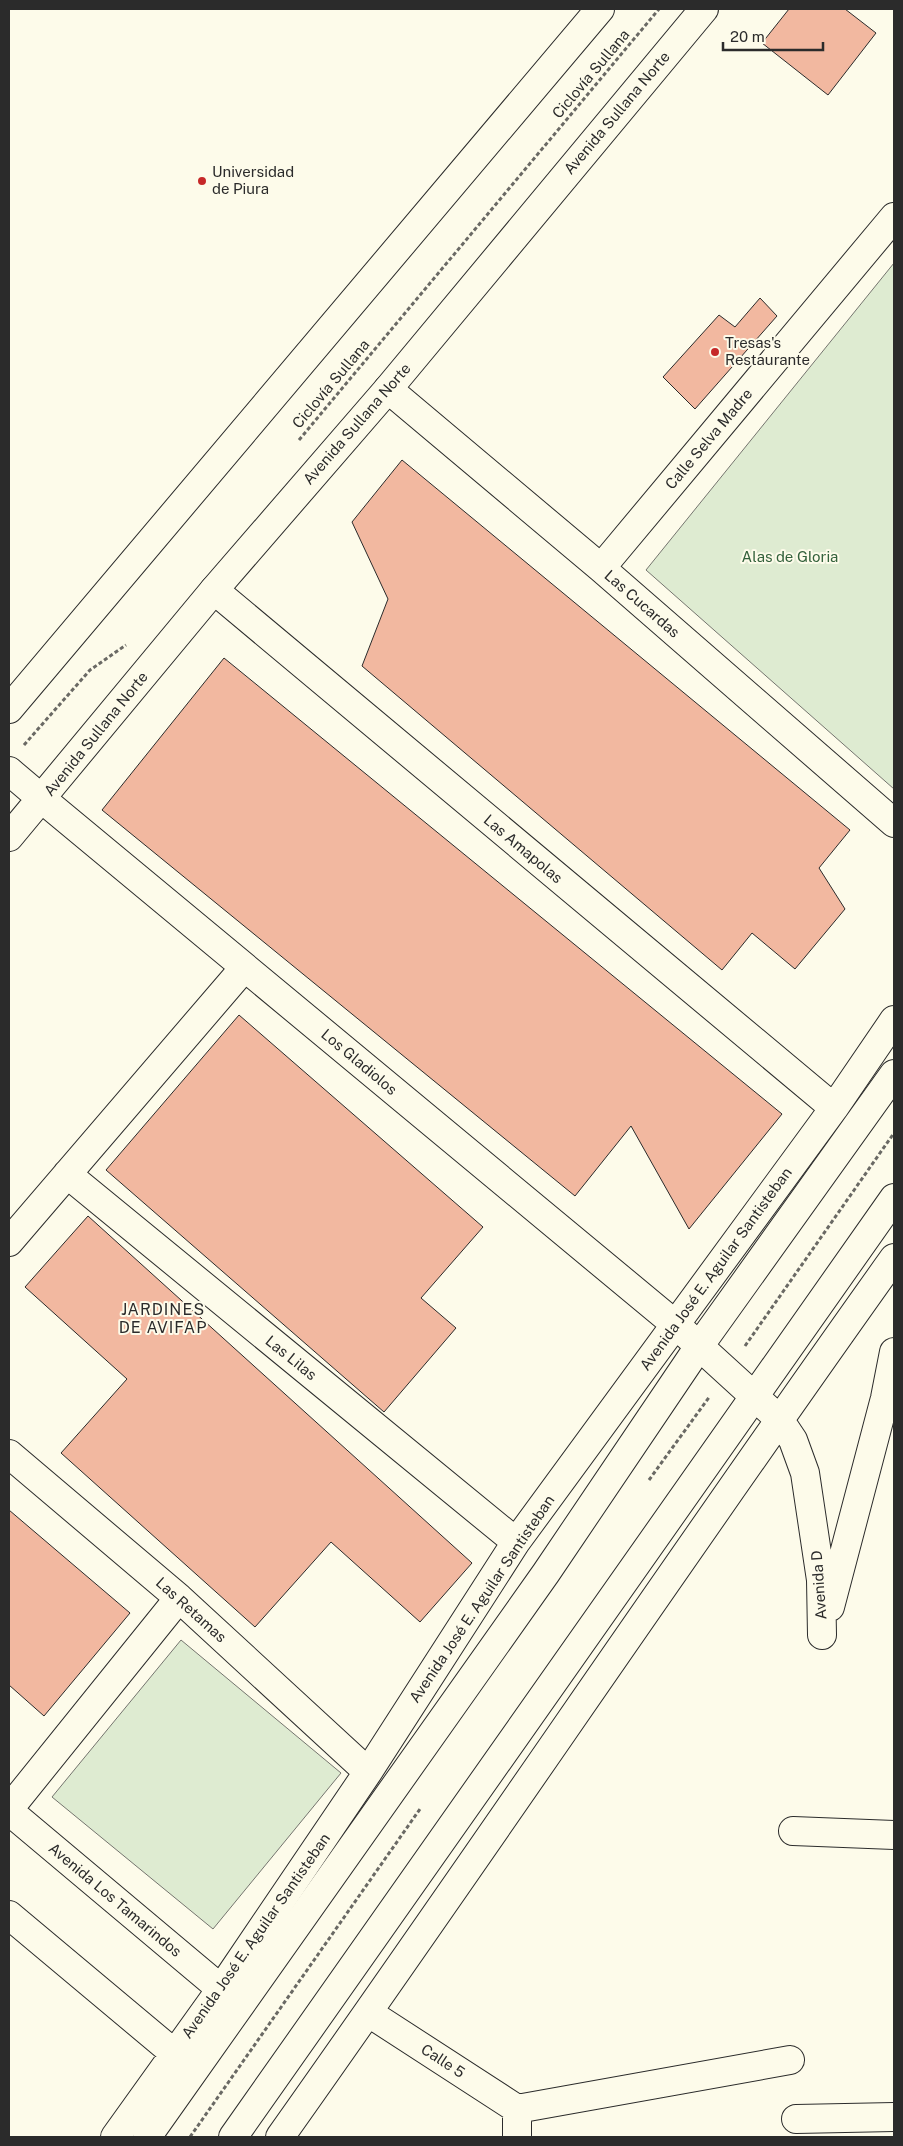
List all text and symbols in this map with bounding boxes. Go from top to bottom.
scale bar [723,20,823,52]
street label: Ciclovía Sullana [549,26,633,122]
text: 20 m [730,28,765,45]
street label: Avenida Sullana Norte [560,48,673,177]
place label: Universidad de Piura [212,163,294,197]
marker: Universidad de Piura [196,175,208,187]
place label: Tresas's Restaurante [725,334,810,368]
street label: Ciclovía Sullana [289,336,373,432]
marker: Tresas's Restaurante [709,346,721,358]
street label: Avenida Sullana Norte [299,360,414,488]
street label: Calle Selva Madre [662,385,756,492]
park label: Alas de Gloria [742,548,838,565]
street label: Las Cucardas [601,566,683,641]
street label: Avenida Sullana Norte [40,668,151,799]
street label: Las Amapolas [481,811,566,886]
street label: Los Gladiolos [318,1025,400,1098]
street label: Avenida José E. Aguilar Santisteban [636,1164,795,1373]
district label: JARDINES DE AVIFAP [119,1300,207,1337]
street label: Las Lilas [262,1332,320,1383]
street label: Avenida José E. Aguilar Santisteban [406,1492,558,1706]
street label: Avenida D [808,1550,829,1620]
street label: Las Retamas [153,1574,230,1646]
street label: Avenida José E. Aguilar Santisteban [178,1830,333,2042]
street label: Avenida Los Tamarindos [46,1839,185,1960]
street label: Calle 5 [418,2040,468,2081]

